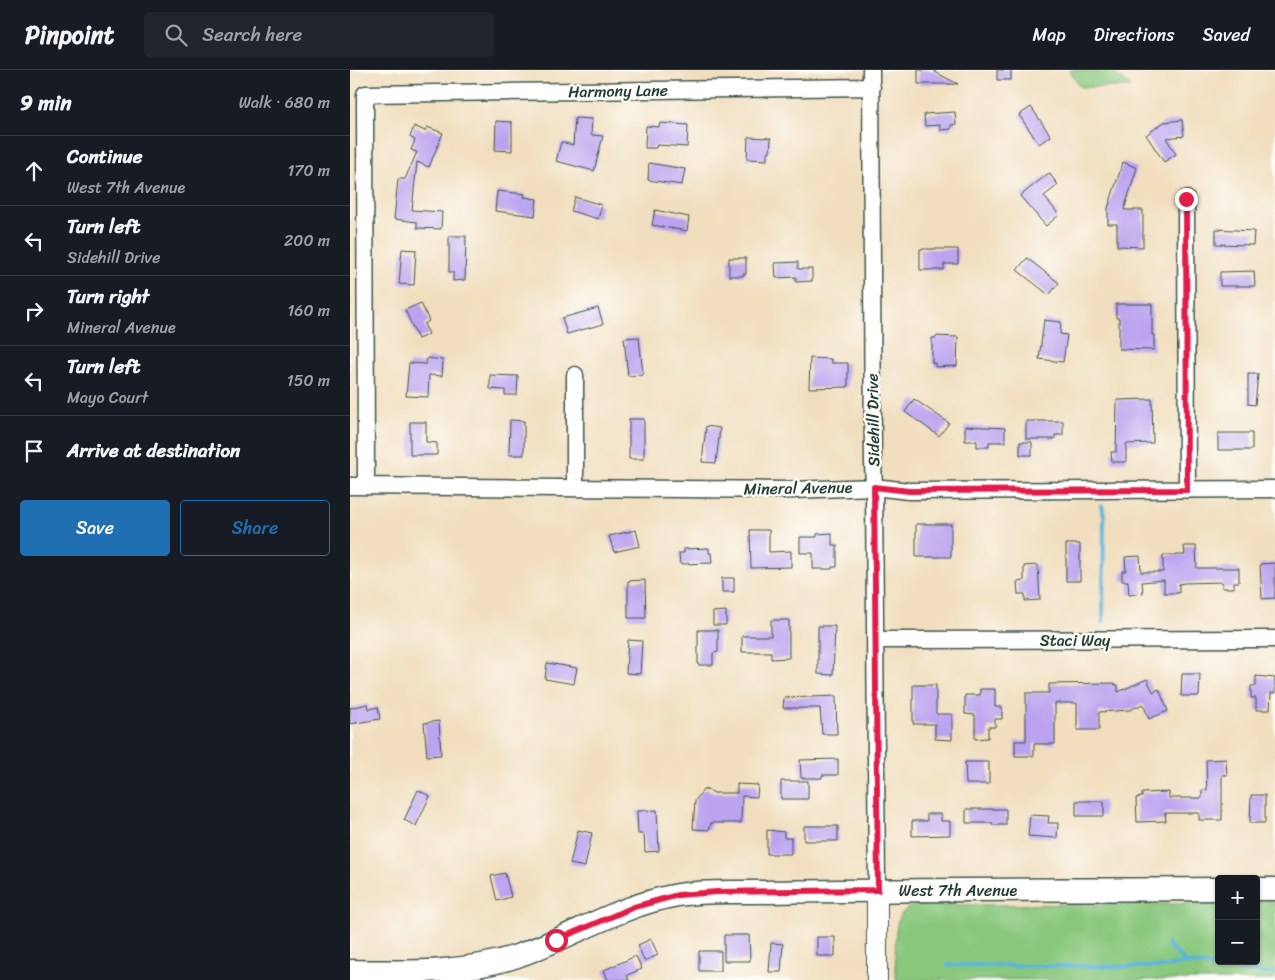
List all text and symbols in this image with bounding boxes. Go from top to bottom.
search box [144,12,494,57]
text: Pinpoint [25,14,114,56]
text: Search here [202,18,302,51]
text: Map [1033,19,1066,51]
text: Directions [1094,19,1175,51]
text: Saved [1203,19,1250,51]
icon: search [162,21,190,49]
street label: Harmony Lane [568,76,668,106]
text: 9 min [20,84,72,122]
text: Walk · 680 m [239,88,330,117]
text: Continue [67,140,143,173]
text: 170 m [287,156,330,185]
icon: ahead [20,157,48,185]
text: West 7th Avenue [67,173,185,202]
route end [1175,188,1198,211]
text: Turn left [67,210,140,243]
text: 200 m [284,226,330,255]
icon: left [20,227,48,255]
text: Sidehill Drive [67,243,160,272]
text: Turn right [67,280,149,313]
text: 160 m [287,296,330,325]
icon: right [20,297,48,325]
text: Mineral Avenue [67,313,176,342]
text: Turn left [67,350,140,383]
text: 150 m [287,366,330,395]
icon: left [20,367,48,395]
street label: Sidehill Drive [858,373,888,467]
text: Mayo Court [67,383,148,412]
text: Arrive at destination [67,434,240,467]
icon: arrive [20,437,48,465]
street label: Mineral Avenue [743,473,853,503]
button: Save [20,500,170,556]
button: Share [180,500,330,556]
street label: Staci Way [1040,626,1111,655]
map controls [1215,875,1260,965]
button: + [1215,875,1260,920]
street label: West 7th Avenue [899,876,1017,905]
button: − [1215,920,1260,965]
route start [545,929,568,952]

